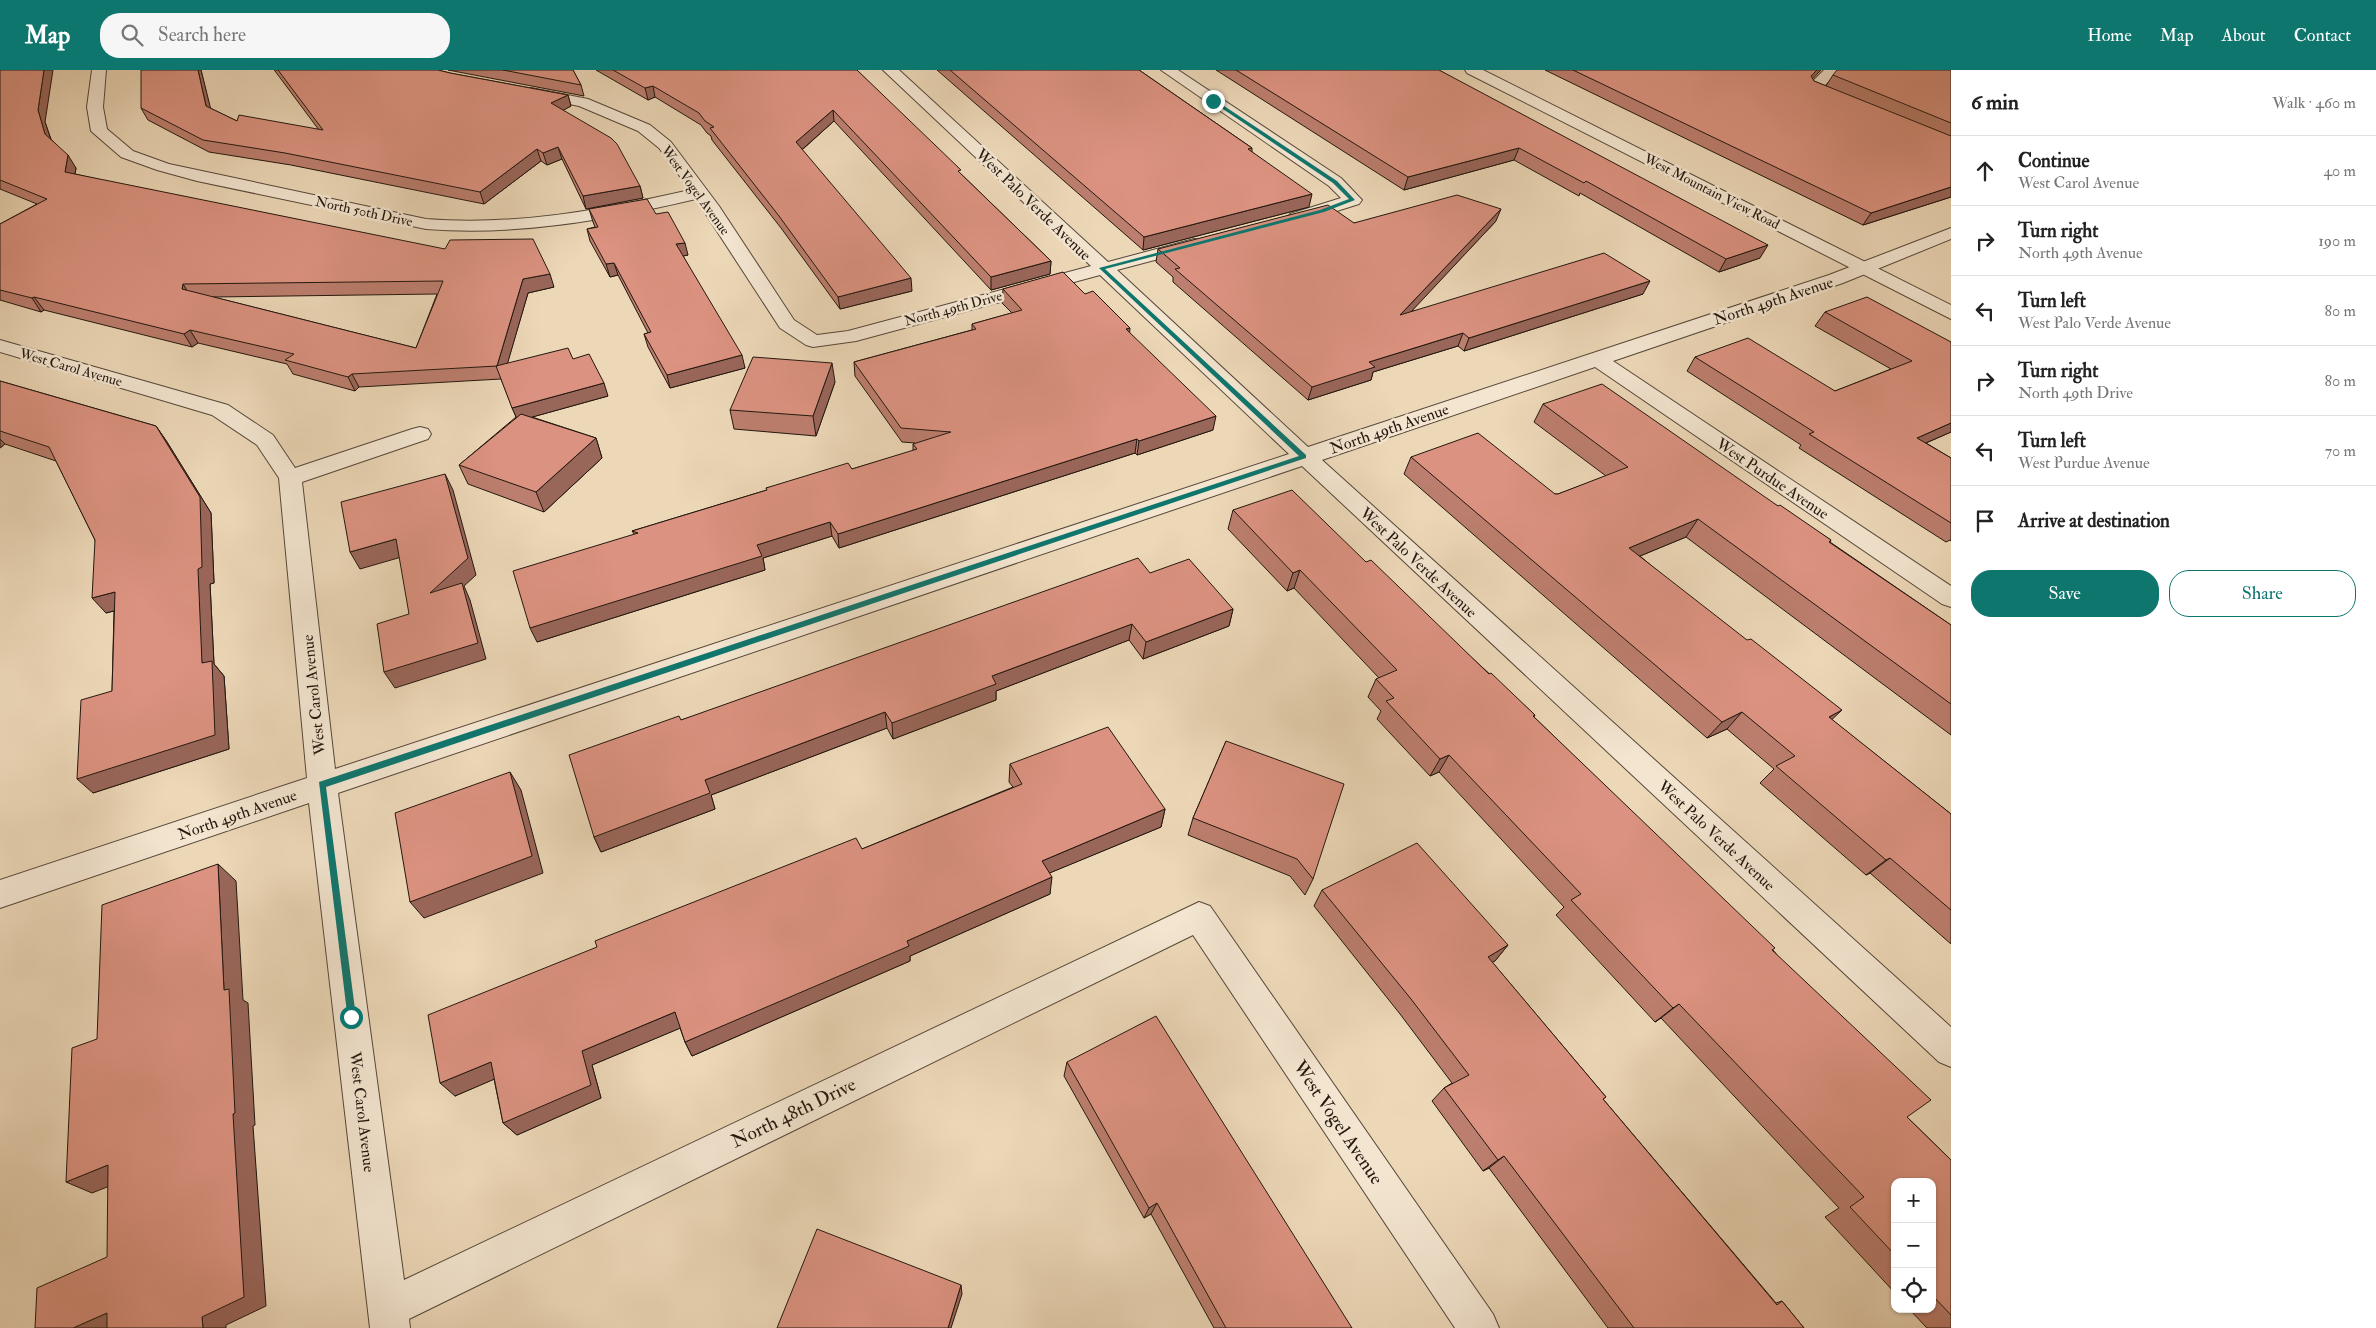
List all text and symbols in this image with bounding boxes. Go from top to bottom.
search box [100,13,450,58]
text: Map [25,20,70,51]
icon: search [118,21,146,49]
text: Search here [158,23,246,47]
text: Home [2087,24,2132,47]
text: Map [2160,24,2194,47]
text: About [2222,24,2266,47]
text: Contact [2294,24,2351,47]
text: 6 min [1971,89,2019,116]
route end [1202,90,1225,113]
text: Walk · 460 m [2272,93,2356,113]
street label: West Vogel Avenue [657,141,734,238]
street label: West Palo Verde Avenue [971,144,1096,265]
street label: West Mountain View Road [1640,149,1783,233]
text: Continue [2018,149,2089,173]
icon: ahead [1971,157,1999,185]
text: 40 m [2323,161,2356,181]
text: West Carol Avenue [2018,173,2139,193]
street label: North 50th Drive [314,193,414,230]
text: Turn right [2018,219,2098,243]
icon: right [1971,227,1999,255]
text: 190 m [2318,231,2356,251]
text: North 49th Avenue [2018,243,2143,263]
street label: North 49th Avenue [1711,272,1836,330]
street label: North 49th Drive [902,287,1004,330]
text: Turn left [2018,289,2086,313]
icon: left [1971,297,1999,325]
text: 80 m [2325,301,2356,321]
text: West Palo Verde Avenue [2018,313,2171,333]
street label: West Carol Avenue [17,344,124,390]
text: Turn right [2018,359,2098,383]
icon: right [1971,367,1999,395]
text: 80 m [2325,371,2356,391]
text: North 49th Drive [2018,383,2133,403]
street label: North 49th Avenue [1327,399,1452,459]
text: Turn left [2018,429,2086,453]
street label: West Purdue Avenue [1711,433,1833,524]
icon: left [1971,437,1999,465]
text: 70 m [2325,441,2356,461]
text: West Purdue Avenue [2018,453,2150,473]
street label: West Palo Verde Avenue [1355,503,1481,622]
icon: arrive [1971,507,1999,535]
text: Arrive at destination [2018,509,2170,533]
button: Save [1971,570,2159,617]
button: Share [2169,570,2356,617]
street label: West Carol Avenue [298,633,330,757]
street label: West Palo Verde Avenue [1653,776,1779,895]
street label: North 49th Avenue [175,785,300,845]
route start [340,1006,363,1029]
street label: West Carol Avenue [345,1050,379,1174]
street label: West Vogel Avenue [1287,1055,1389,1189]
street label: North 48th Drive [727,1072,860,1153]
map controls [1891,1178,1936,1313]
button: + [1891,1178,1936,1223]
button: − [1891,1223,1936,1268]
button: locate [1891,1268,1936,1313]

